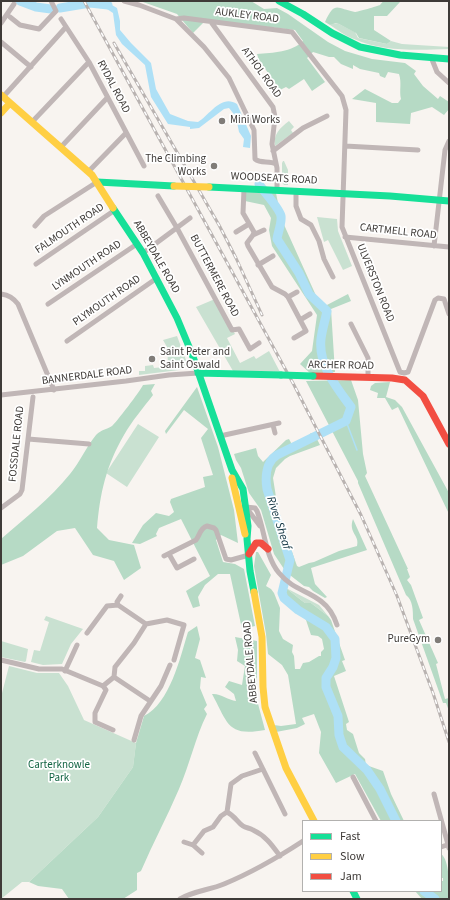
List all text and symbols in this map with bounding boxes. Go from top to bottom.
street label: AUKLEY ROAD [214,6,280,26]
street label: ATHOL ROAD [238,45,284,101]
street label: RYDAL ROAD [94,58,132,116]
place label: Mini Works [230,114,280,128]
marker: Mini Works [217,116,227,126]
place label: The Climbing Works [145,153,206,179]
marker: The Climbing Works [209,161,219,171]
street label: WOODSEATS ROAD [230,170,318,188]
street label: FALMOUTH ROAD [33,201,107,257]
street label: ABBEYDALE ROAD [130,218,182,296]
street label: CARTMELL ROAD [359,221,437,243]
street label: BUTTERMERE ROAD [187,232,241,320]
street label: LYNMOUTH ROAD [50,238,124,294]
street label: ULVERSTON ROAD [353,242,397,324]
street label: PLYMOUTH ROAD [71,273,143,329]
place label: Saint Peter and Saint Oswald [160,346,230,372]
marker: Saint Peter and Saint Oswald [147,354,157,364]
street label: ARCHER ROAD [308,359,374,373]
street label: BANNERDALE ROAD [41,364,133,388]
street label: FOSSDALE ROAD [6,405,28,483]
water label: River Sheaf [263,495,293,551]
street label: ABBEYDALE ROAD [241,621,261,703]
place label: PureGym [388,633,430,647]
marker: PureGym [433,635,443,645]
park label: Carterknowle Park [28,759,90,785]
legend [302,820,442,892]
text: Fast [340,828,360,845]
text: Slow [340,848,365,865]
text: Jam [340,868,362,885]

